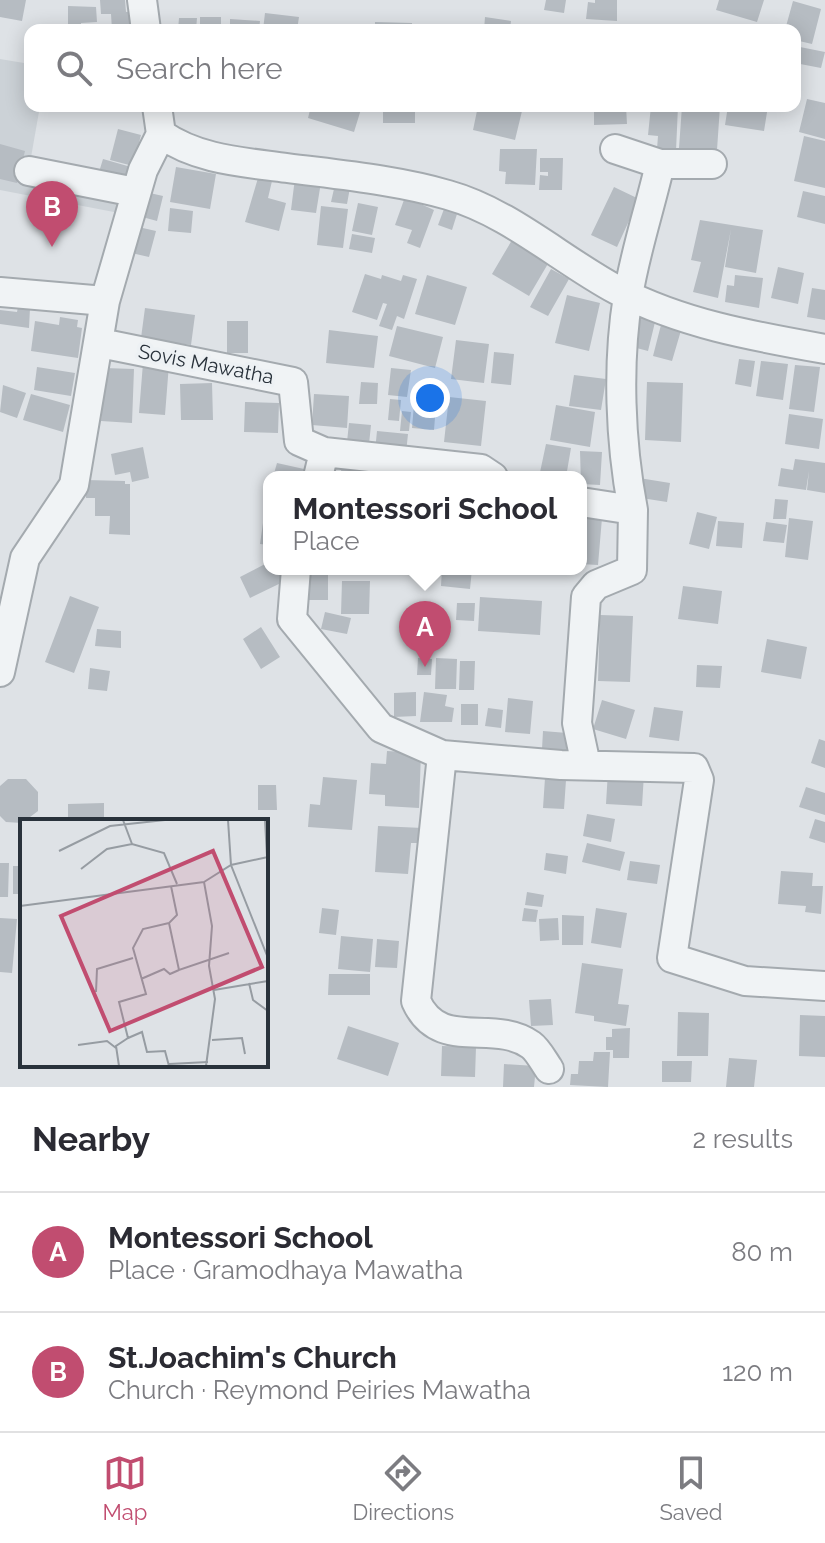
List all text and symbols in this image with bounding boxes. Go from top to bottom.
search box [24,24,801,112]
icon: search [52,46,96,90]
text: Search here [116,51,283,86]
pin: B [26,181,78,247]
street label: Sovis Mawatha [136,339,276,389]
your location [410,378,450,418]
popup [263,471,587,575]
text: Montessori School [293,491,557,526]
text: Place [293,526,359,556]
pin: A [399,601,451,667]
inset map [20,819,268,1067]
text: Nearby [32,1119,150,1159]
text: 2 results [693,1124,793,1154]
text: Montessori School [108,1220,373,1255]
text: A [49,1237,67,1267]
text: 80 m [731,1237,793,1267]
text: Place · Gramodhaya Mawatha [108,1255,463,1285]
text: St.Joachim's Church [108,1340,397,1375]
text: B [49,1357,67,1387]
text: 120 m [722,1357,793,1387]
text: Church · Reymond Peiries Mawatha [108,1375,531,1405]
tab: Map [103,1451,147,1525]
tab: Directions [353,1451,454,1525]
tab: Saved [659,1451,722,1525]

